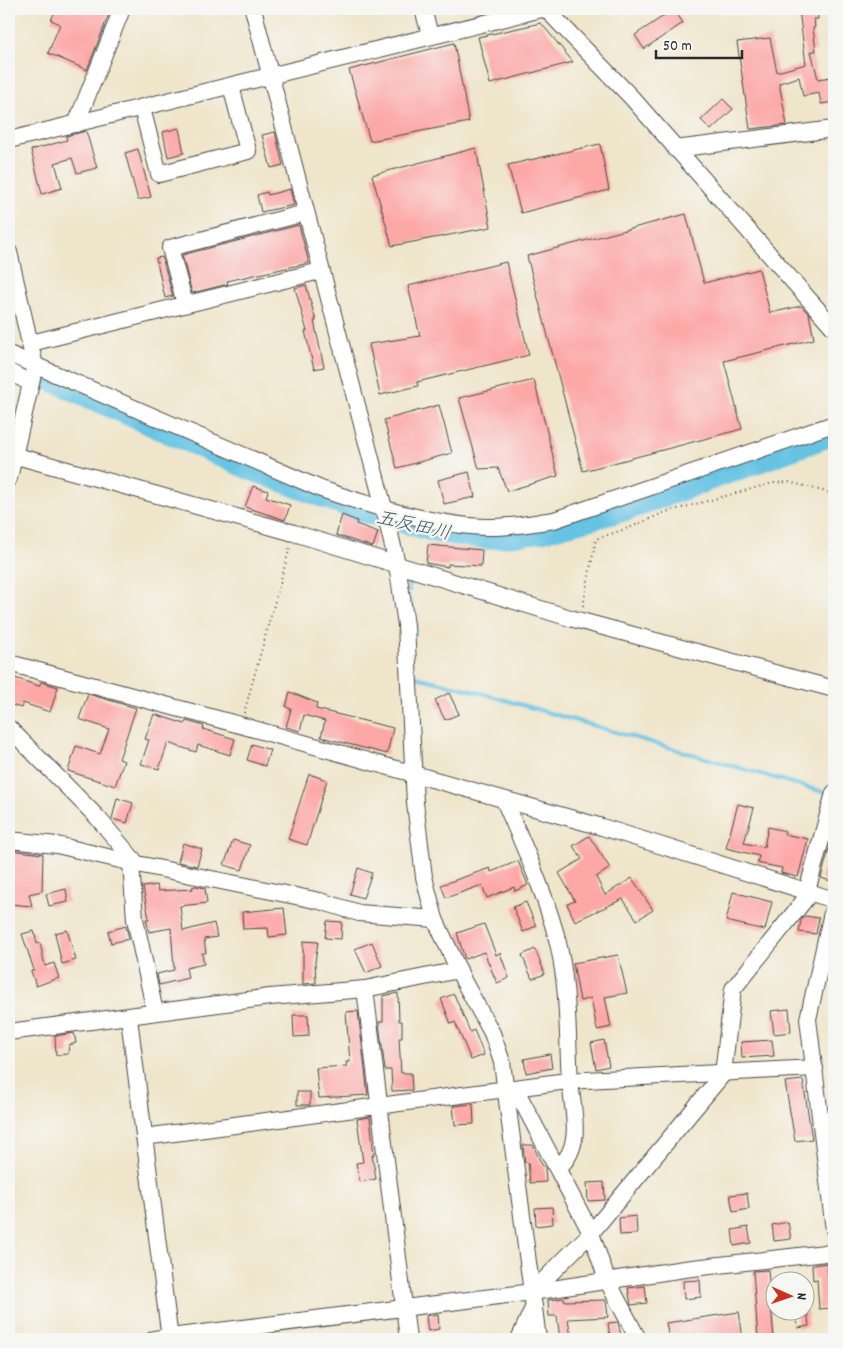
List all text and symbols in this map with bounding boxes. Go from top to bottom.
scale bar [656,28,742,60]
text: 50 m [663,36,692,58]
water label: 五反田川 [373,506,453,549]
north arrow [766,1270,816,1320]
text: N [791,1293,811,1300]

